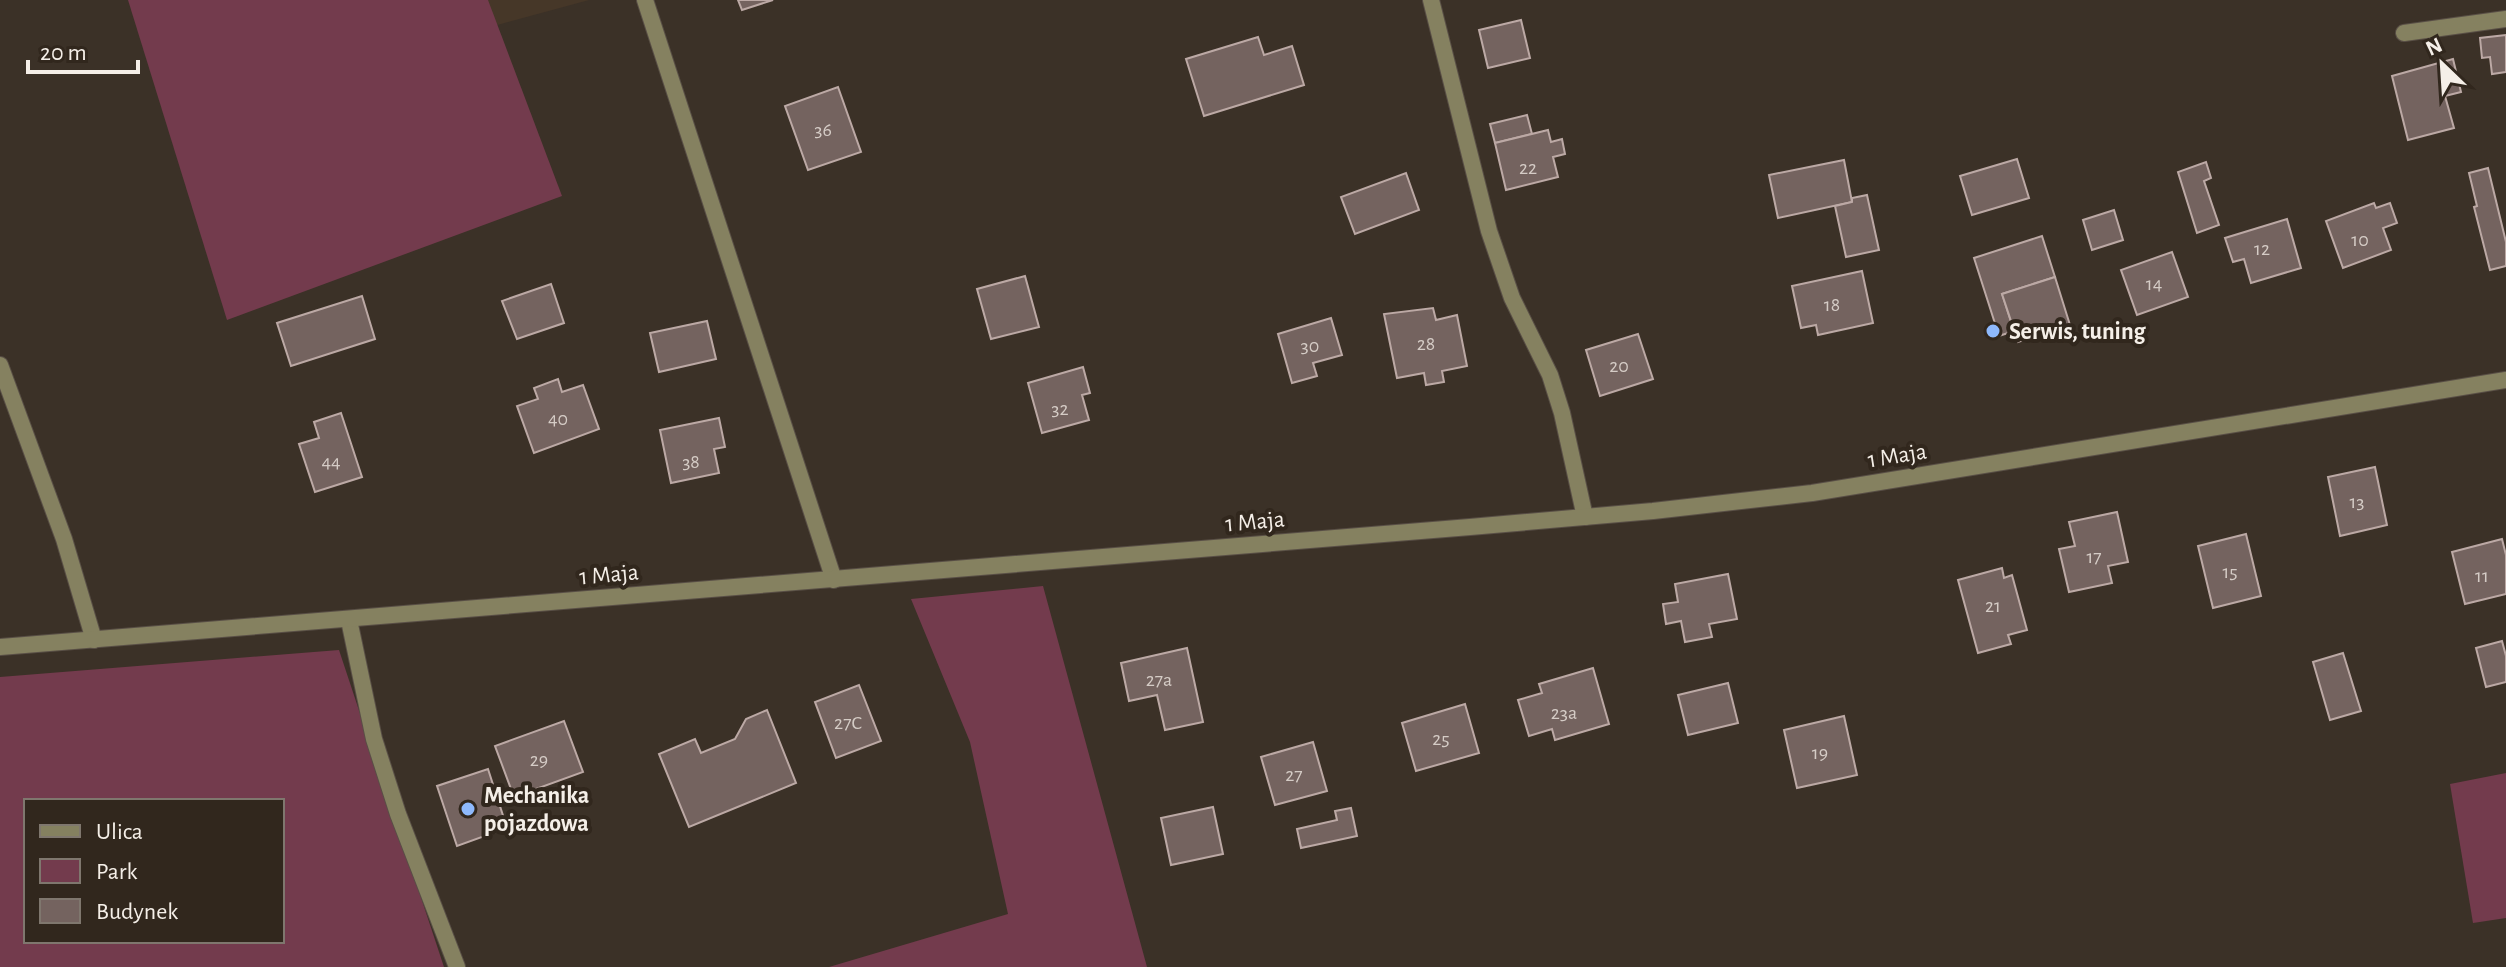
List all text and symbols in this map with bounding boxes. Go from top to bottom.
scale bar [28,24,138,74]
north arrow [2402,24,2482,104]
text: N [2422,34,2446,60]
text: 20 m [40,41,87,65]
house number: 36 [814,120,832,140]
house number: 22 [1519,158,1537,178]
house number: 10 [2351,230,2369,250]
house number: 12 [2254,239,2270,259]
house number: 14 [2146,274,2162,294]
house number: 18 [1824,295,1840,315]
place label: Serwis, tuning [2009,320,2147,344]
marker: Serwis, tuning [1984,322,2002,340]
house number: 28 [1417,334,1435,354]
house number: 30 [1301,336,1319,356]
house number: 20 [1609,356,1629,376]
house number: 32 [1051,399,1069,419]
house number: 40 [548,409,568,429]
street label: 1 Maja [1866,439,1928,472]
house number: 44 [321,452,341,472]
house number: 38 [682,452,700,472]
house number: 13 [2349,492,2365,512]
street label: 1 Maja [1224,507,1286,537]
house number: 17 [2086,547,2102,567]
street label: 1 Maja [578,560,640,590]
house number: 15 [2222,562,2238,582]
house number: 11 [2475,566,2489,586]
house number: 21 [1985,596,2001,616]
house number: 27a [1146,670,1172,690]
house number: 23a [1551,703,1577,723]
house number: 27C [834,713,862,733]
house number: 25 [1432,729,1450,749]
house number: 19 [1812,743,1828,763]
house number: 29 [530,750,548,770]
house number: 27 [1285,765,1303,785]
place label: Mechanika pojazdowa [484,784,589,836]
legend [24,799,284,943]
marker: Mechanika pojazdowa [459,800,477,818]
text: Ulica [96,820,143,844]
text: Park [96,860,137,884]
text: Budynek [96,900,178,924]

